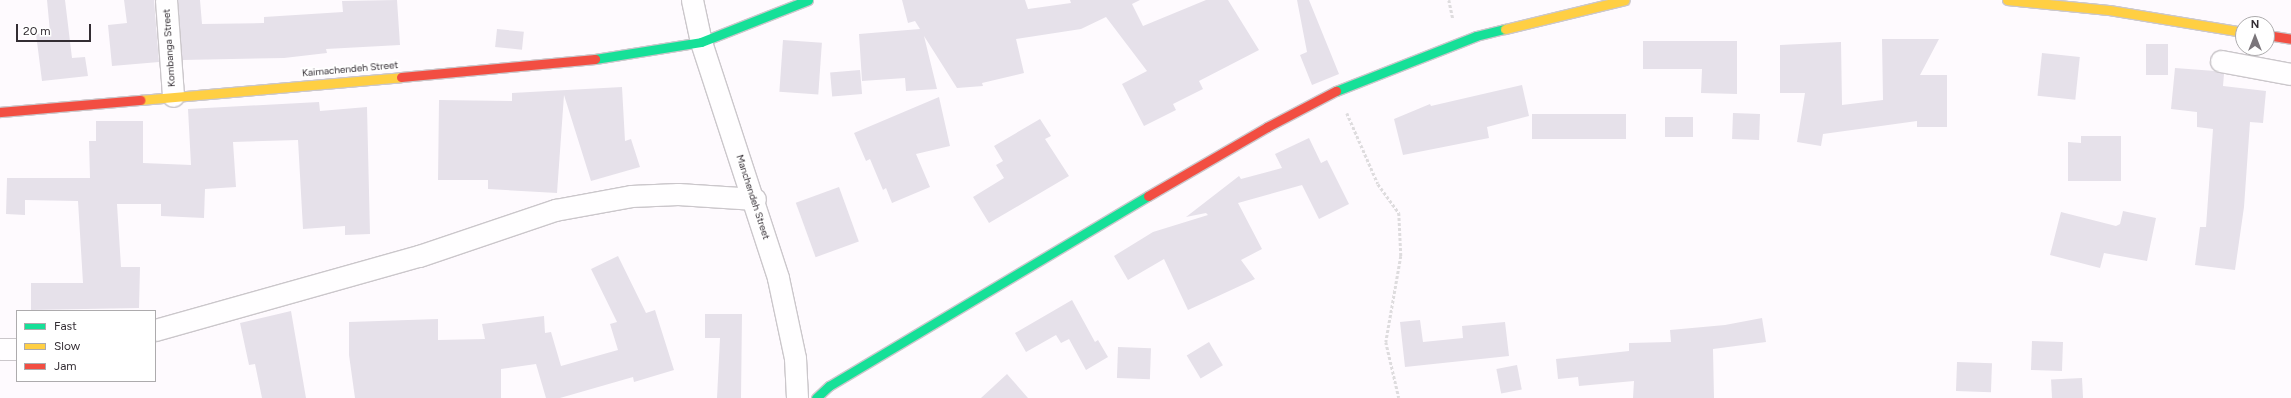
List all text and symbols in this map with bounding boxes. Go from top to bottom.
street label: Kombanga Street [160,9,178,87]
scale bar [18,16,93,42]
north arrow [2235,16,2275,56]
text: N [2251,18,2259,31]
text: 20 m [23,24,51,38]
street label: Kaimachendeh Street [301,59,399,79]
street label: Manchendeh Street [734,153,772,241]
legend [16,310,156,382]
text: Fast [54,319,77,333]
text: Slow [54,339,80,353]
text: Jam [54,359,77,373]

